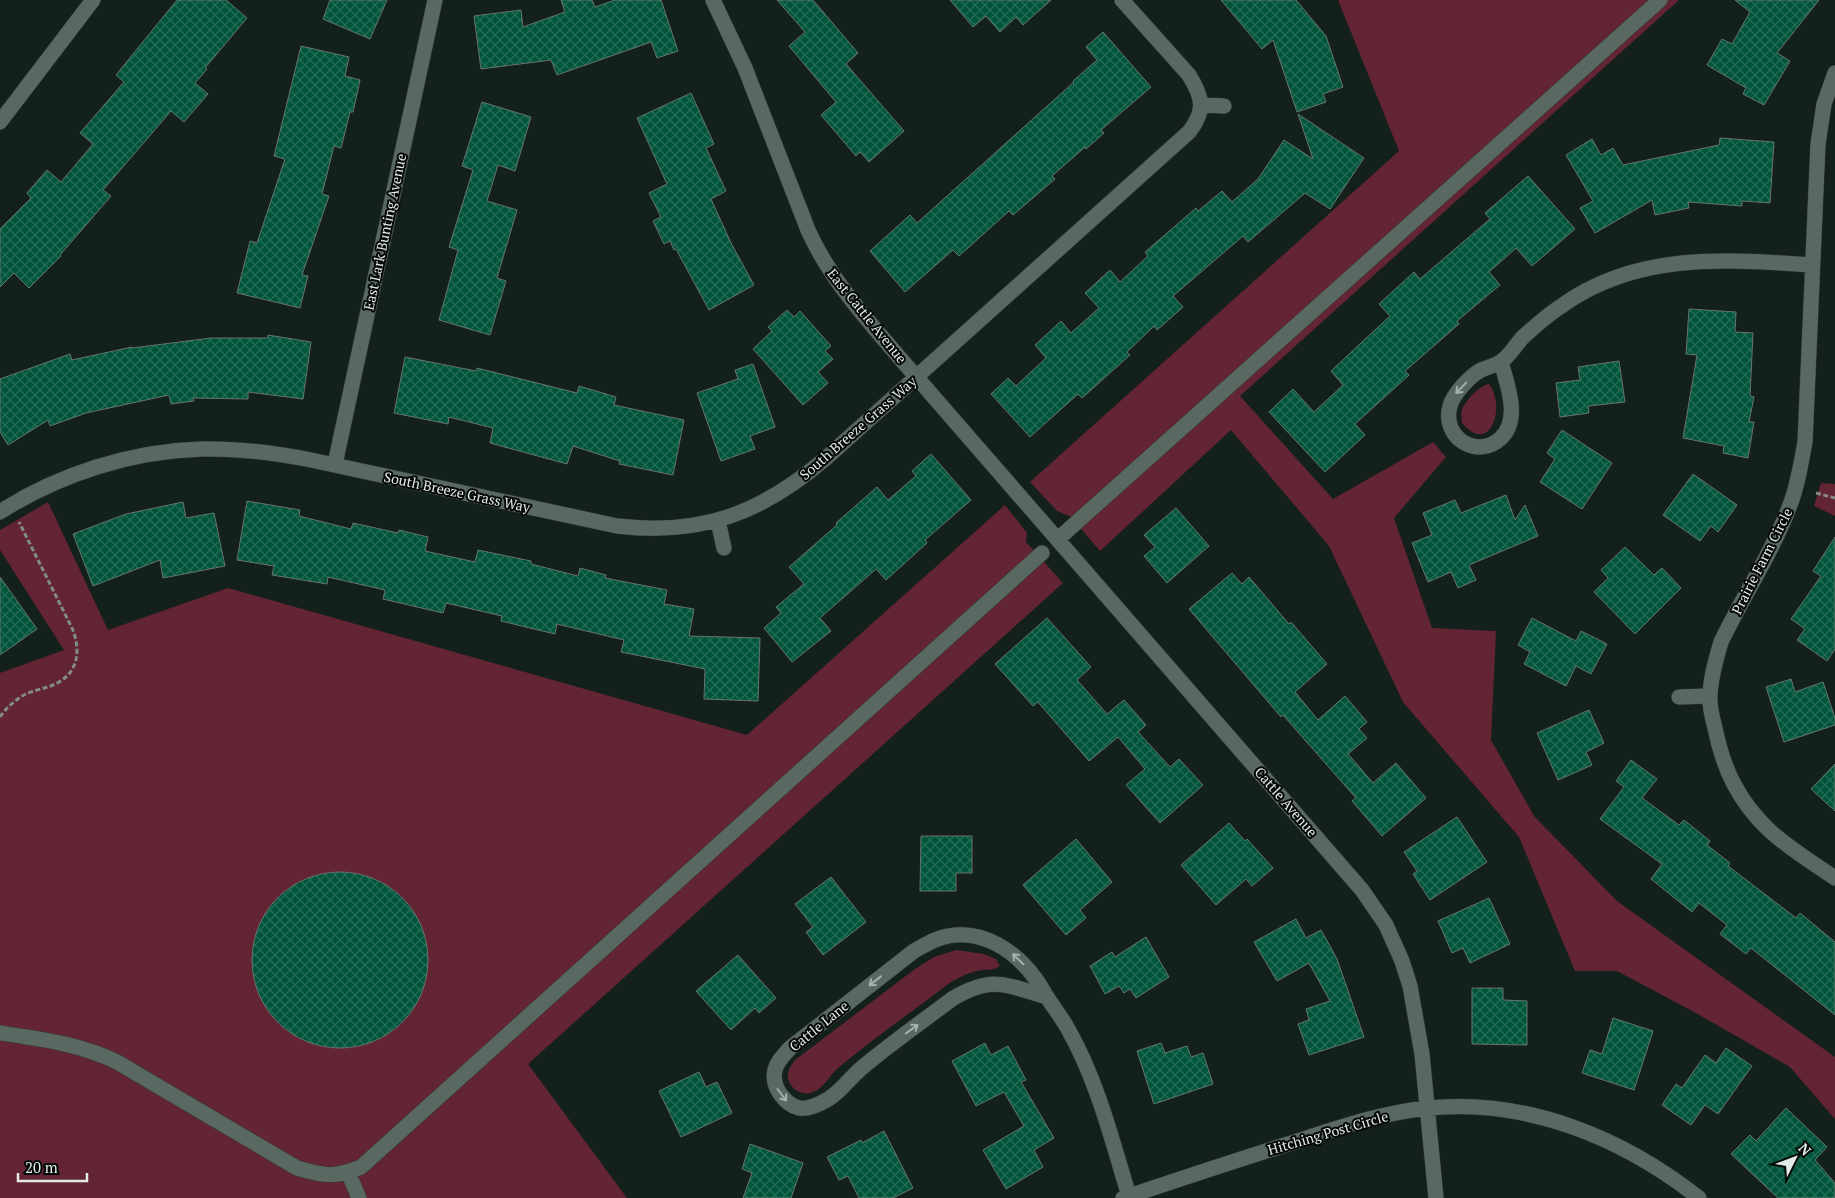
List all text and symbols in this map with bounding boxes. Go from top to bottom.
street label: East Lark Bunting Avenue [359,152,410,312]
street label: East Cattle Avenue [823,264,911,367]
street label: South Breeze Grass Way [795,371,921,484]
one-way arrow [1455,382,1467,395]
street label: South Breeze Grass Way [382,467,533,516]
street label: Prairie Farm Circle [1727,504,1797,617]
street label: Cattle Avenue [1251,763,1322,841]
one-way arrow [1011,953,1024,965]
one-way arrow [868,976,882,986]
street label: Cattle Lane [785,996,852,1055]
one-way arrow [905,1024,919,1034]
one-way arrow [777,1088,787,1102]
street label: Hitching Post Circle [1265,1106,1390,1159]
north arrow [1770,1133,1820,1183]
text: N [1794,1139,1816,1160]
scale bar [18,1150,86,1182]
text: 20 m [25,1157,58,1177]

